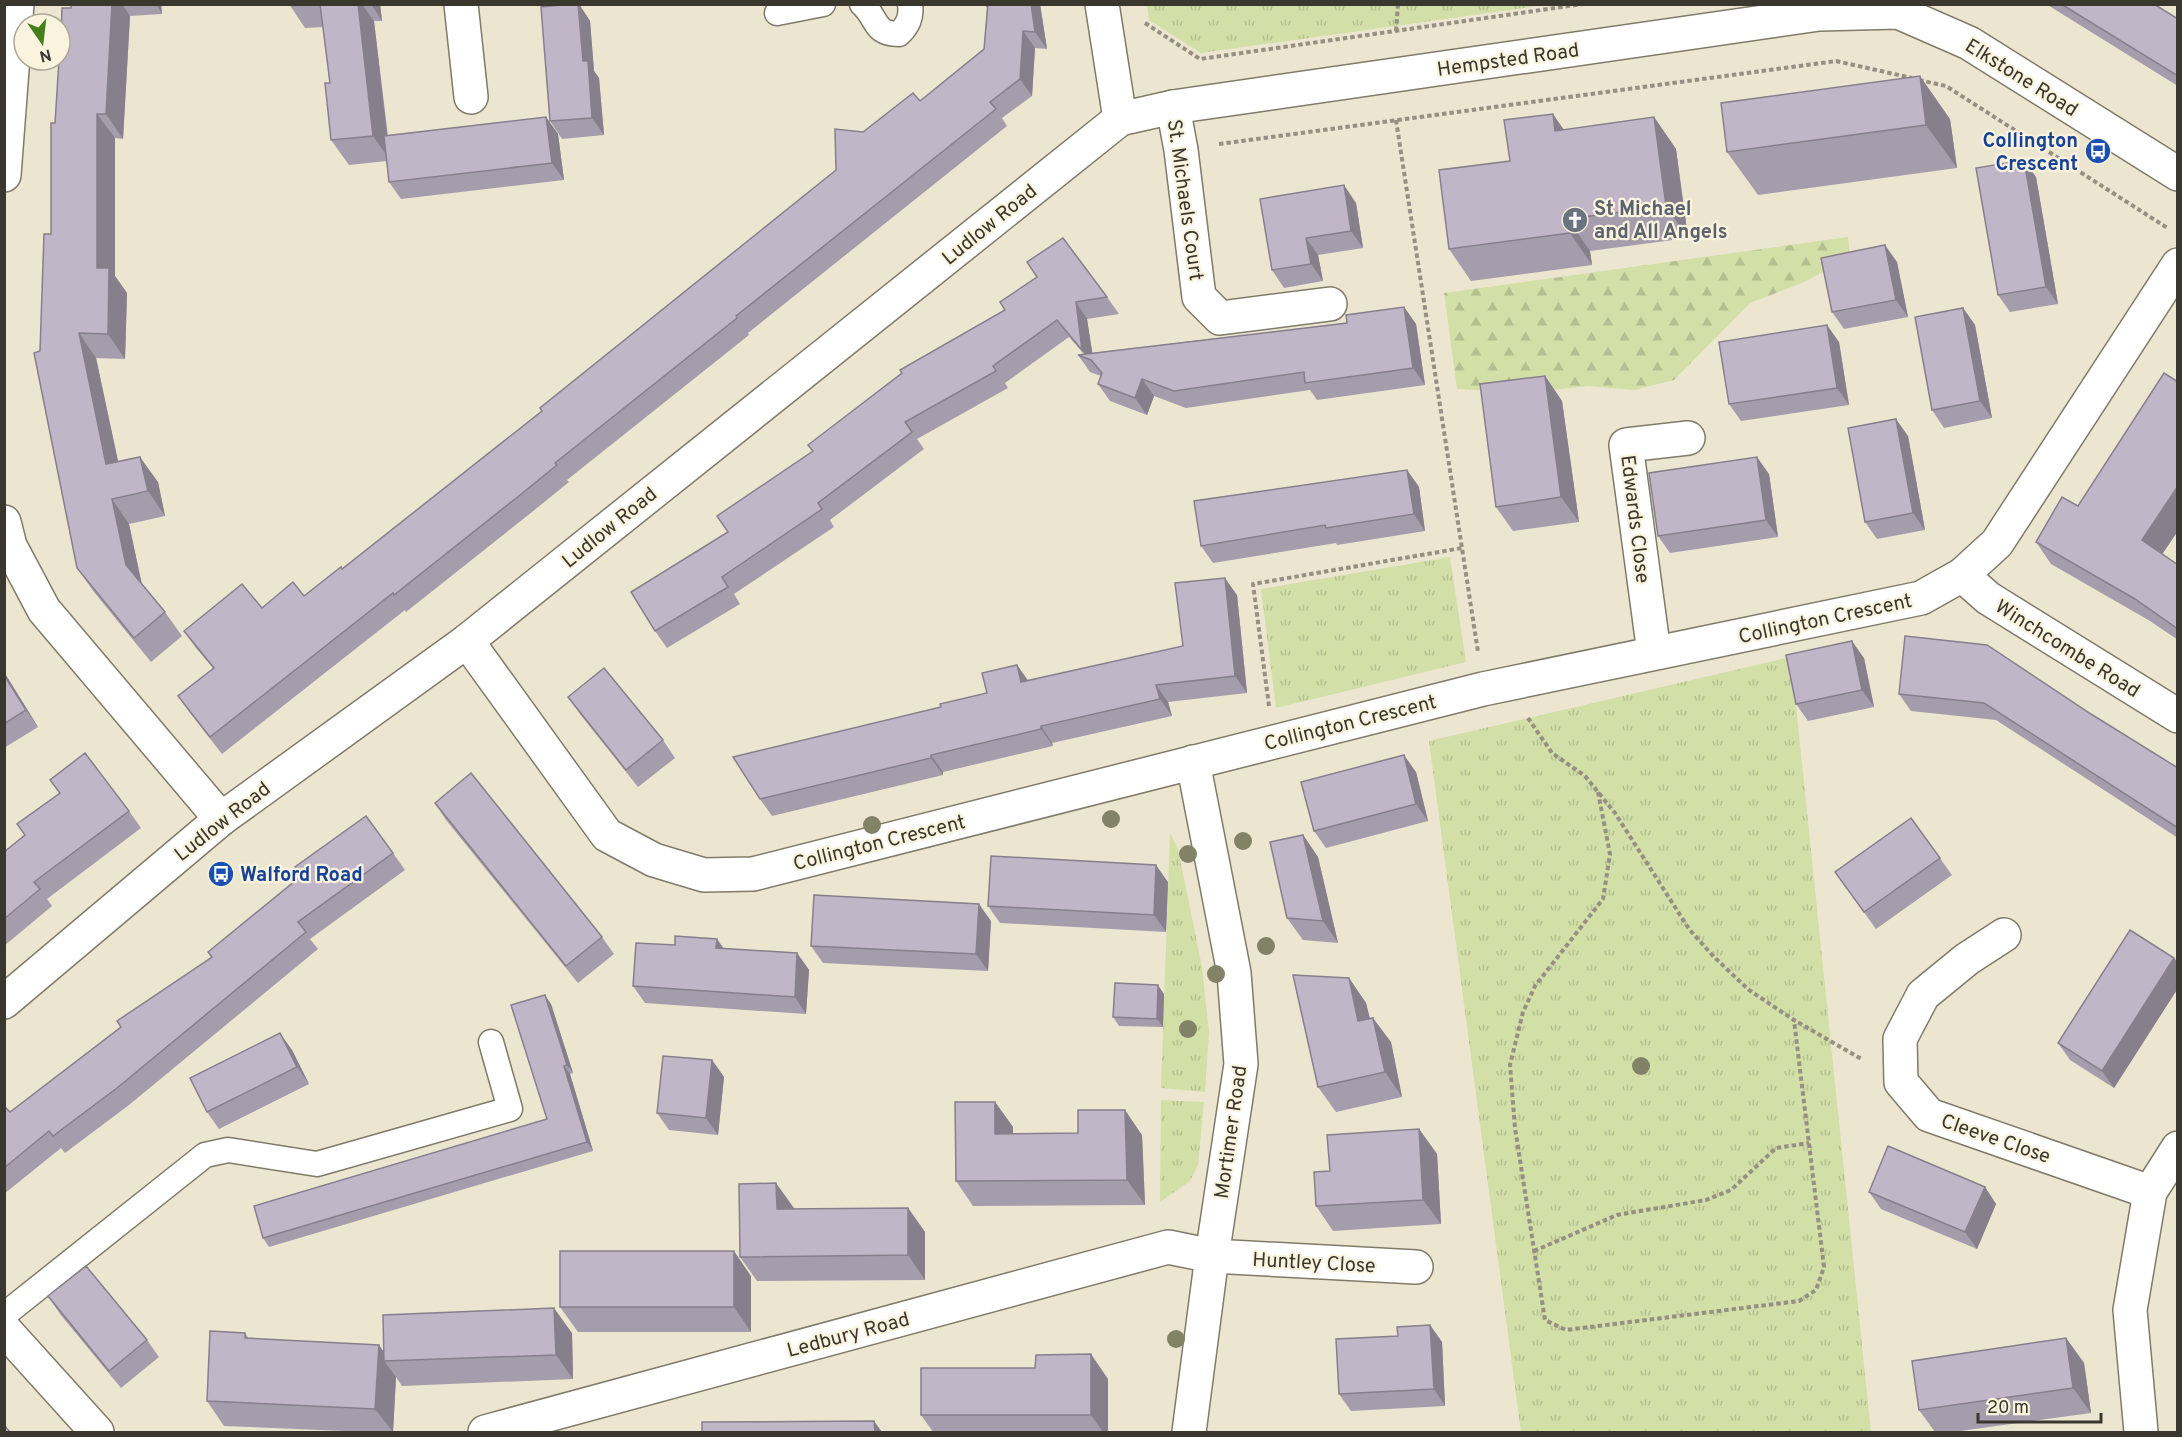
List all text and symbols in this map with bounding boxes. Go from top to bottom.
north arrow [12,12,72,72]
street label: Elkstone Road [1960,34,2082,124]
street label: Hempsted Road [1436,38,1581,84]
text: N [37,44,53,66]
street label: St. Michaels Court [1160,118,1208,283]
place label: Collington Crescent [1982,129,2078,178]
bus stop icon: Collington Crescent [2083,136,2113,166]
street label: Ludlow Road [937,179,1043,272]
place label: St Michael and All Angels [1594,197,1728,246]
church icon: St Michael and All Angels [1560,205,1590,235]
street label: Edwards Close [1613,454,1655,585]
street label: Ludlow Road [557,482,663,575]
street label: Collington Crescent [1736,589,1914,651]
street label: Winchcombe Road [1989,595,2144,705]
street label: Collington Crescent [1262,690,1439,758]
street label: Ludlow Road [170,777,277,868]
street label: Collington Crescent [791,810,968,878]
bus stop icon: Walford Road [206,859,236,889]
place label: Walford Road [240,863,363,889]
street label: Mortimer Road [1210,1064,1254,1201]
street label: Cleeve Close [1937,1109,2054,1171]
street label: Huntley Close [1252,1248,1376,1280]
street label: Ledbury Road [784,1307,913,1365]
scale bar [1978,1386,2101,1424]
text: 20 m [1987,1397,2029,1420]

